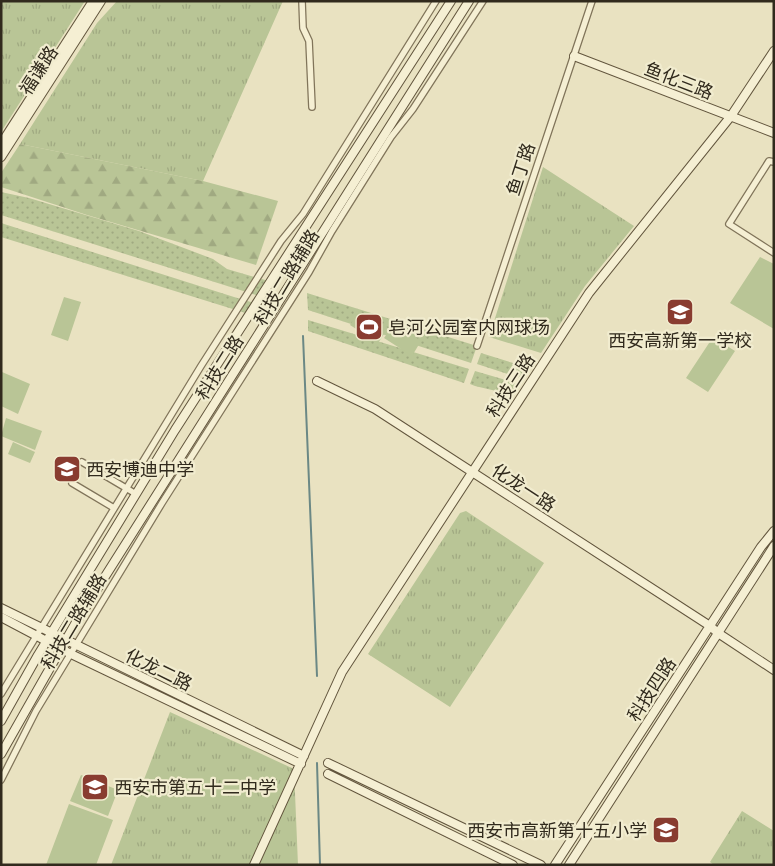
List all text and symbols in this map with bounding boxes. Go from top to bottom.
street label: 福谦路 [13,41,63,99]
street label: 鱼化三路 [641,56,717,104]
street label: 鱼丁路 [500,140,540,198]
street label: 科技二路辅路 [248,225,324,329]
school or university icon: 西安高新第一学校 [665,297,695,327]
sports icon: 皂河公园室内网球场 [354,312,384,342]
place label: 皂河公园室内网球场 [388,315,550,339]
place label: 西安高新第一学校 [608,328,752,352]
street label: 科技二路 [190,330,248,404]
street label: 科技三路 [480,348,540,422]
school or university icon: 西安博迪中学 [52,454,82,484]
place label: 西安博迪中学 [86,457,194,481]
street label: 化龙一路 [487,457,561,517]
street label: 科技二路辅路 [35,569,111,673]
street label: 化龙二路 [121,642,197,696]
street label: 科技四路 [621,652,681,726]
school or university icon: 西安市第五十二中学 [80,772,110,802]
place label: 西安市第五十二中学 [114,775,276,799]
school or university icon: 西安市高新第十五小学 [651,815,681,845]
place label: 西安市高新第十五小学 [467,818,647,842]

